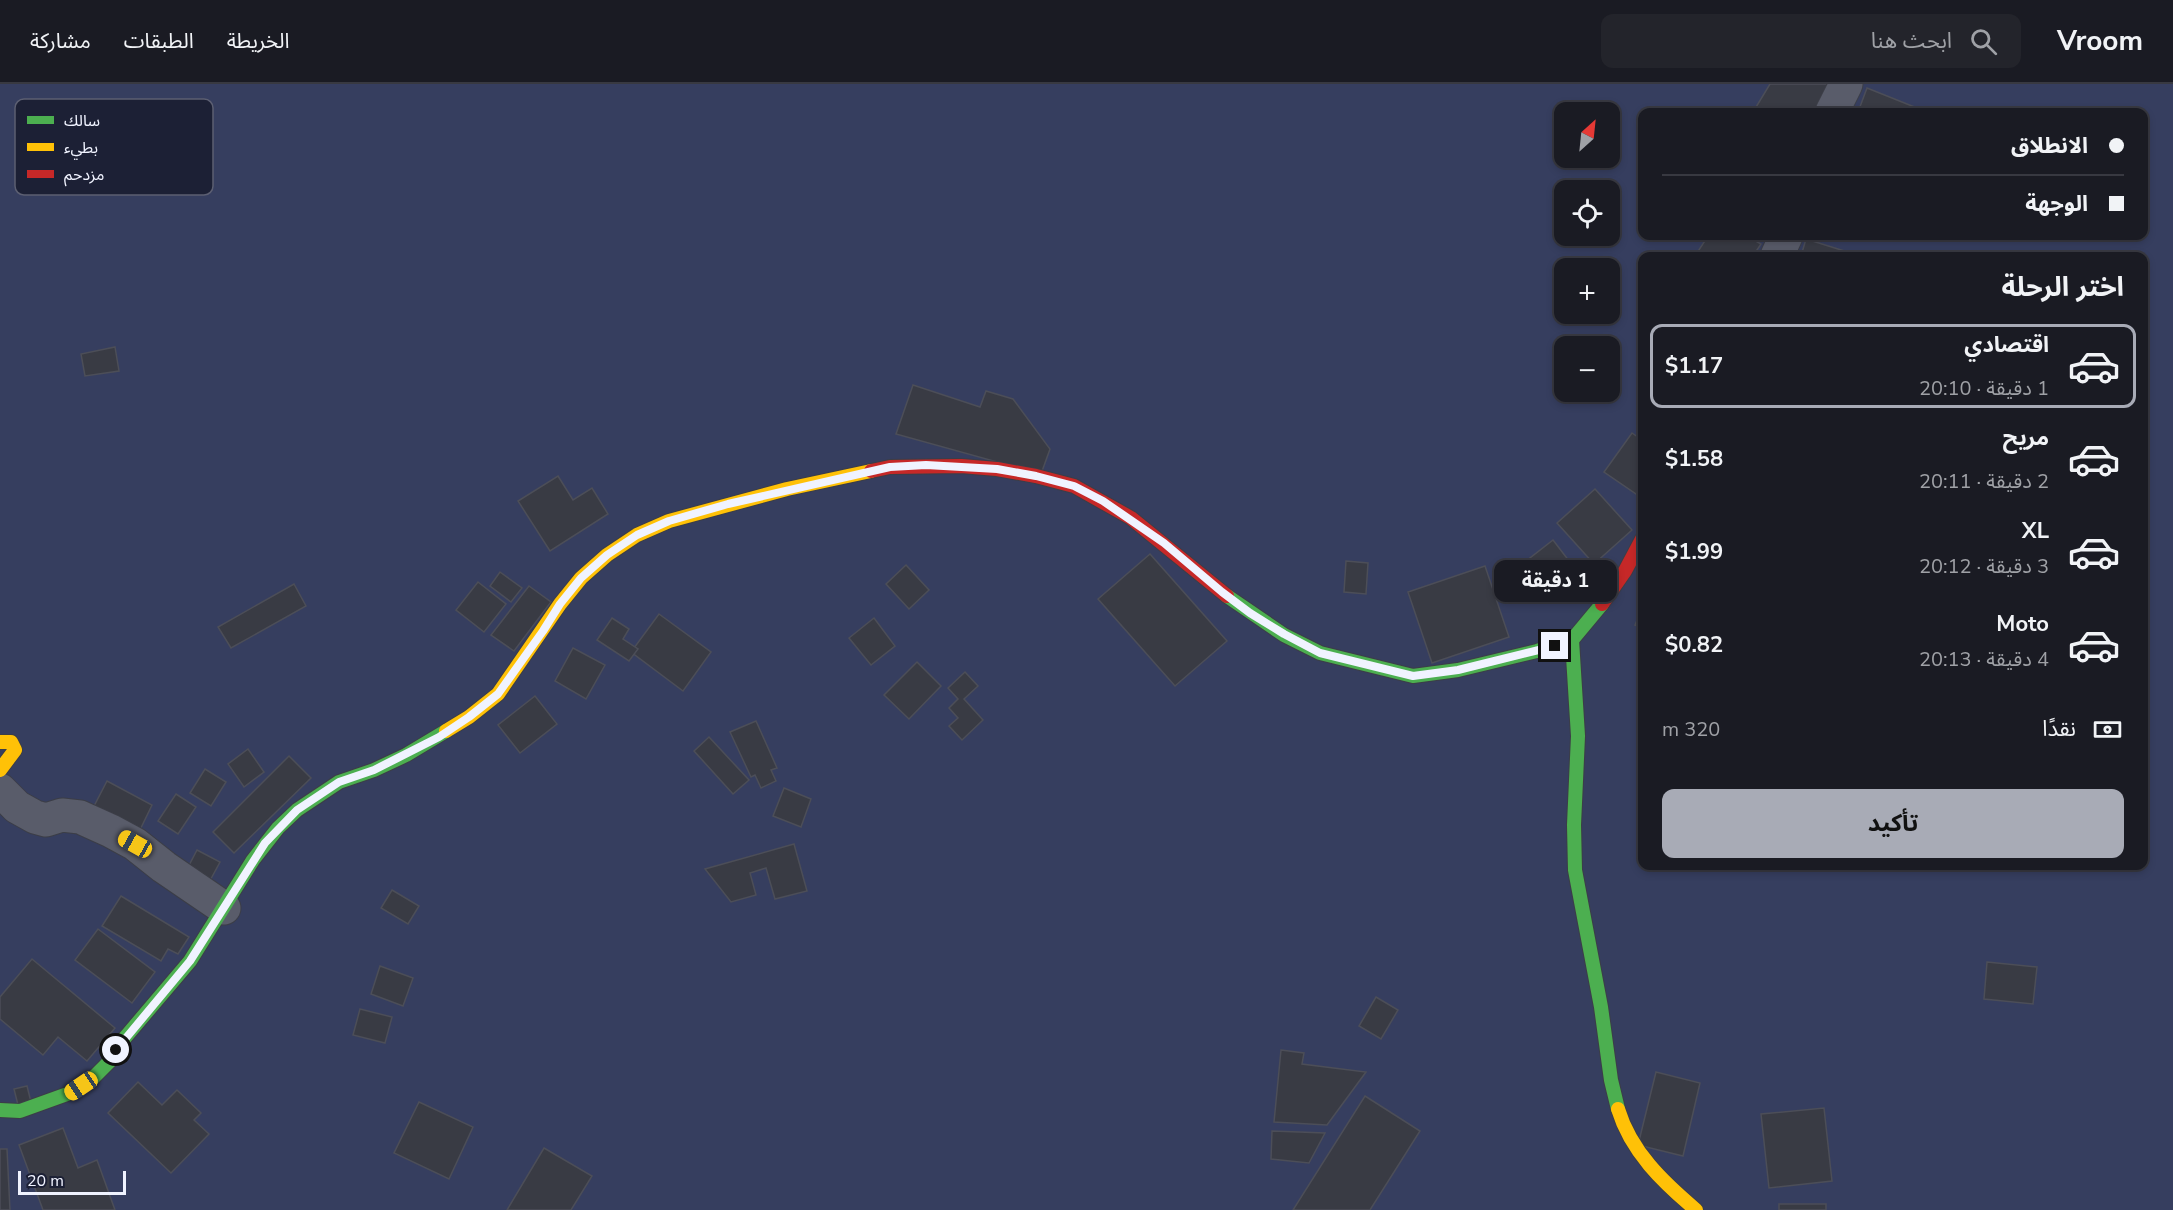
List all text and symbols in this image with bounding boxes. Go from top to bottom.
search box [1601,14,2021,68]
text: Vroom [2057,22,2143,60]
icon: search [1967,25,2000,58]
text: ابحث هنا [1871,26,1952,56]
text: مشاركة [30,27,91,55]
text: الطبقات [124,27,194,55]
text: الخريطة [227,27,290,55]
legend [15,99,213,195]
north arrow [1554,102,1620,168]
map controls [1554,102,1620,402]
text: سالك [64,110,100,132]
text: الانطلاق [2011,131,2088,161]
text: بطيء [64,137,98,160]
text: مزدحم [64,164,104,187]
button: locate [1554,180,1620,246]
text: الوجهة [2025,189,2088,219]
button: + [1554,258,1620,324]
text: اختر الرحلة [2001,269,2124,306]
text: اقتصادي [1964,330,2049,360]
button: − [1554,336,1620,402]
icon: car [2067,339,2121,393]
text: $1.17 [1665,351,1723,381]
text: 1 دقيقة · 20:10 [1919,375,2049,402]
text: مريح [2003,423,2049,453]
icon: car [2067,432,2121,486]
text: $1.58 [1665,444,1723,474]
text: 2 دقيقة · 20:11 [1919,468,2049,495]
text: XL [2022,516,2049,546]
icon: car [2067,525,2121,579]
text: $1.99 [1665,537,1723,567]
text: 3 دقيقة · 20:12 [1919,553,2049,580]
callout: 1 دقيقة [1494,559,1616,601]
text: 1 دقيقة [1522,567,1589,594]
text: Moto [1996,609,2049,639]
icon: car [2067,618,2121,672]
text: $0.82 [1665,630,1723,660]
route end [1541,632,1568,659]
text: 4 دقيقة · 20:13 [1919,646,2049,673]
icon: cash [2091,713,2124,746]
text: نقدًا [2042,714,2076,744]
text: 320 m [1662,716,1720,743]
button: تأكيد [1662,789,2124,858]
car [115,827,155,861]
route start [102,1036,129,1063]
car [61,1068,101,1104]
scale bar [18,1168,126,1196]
text: 20 m [27,1170,64,1192]

